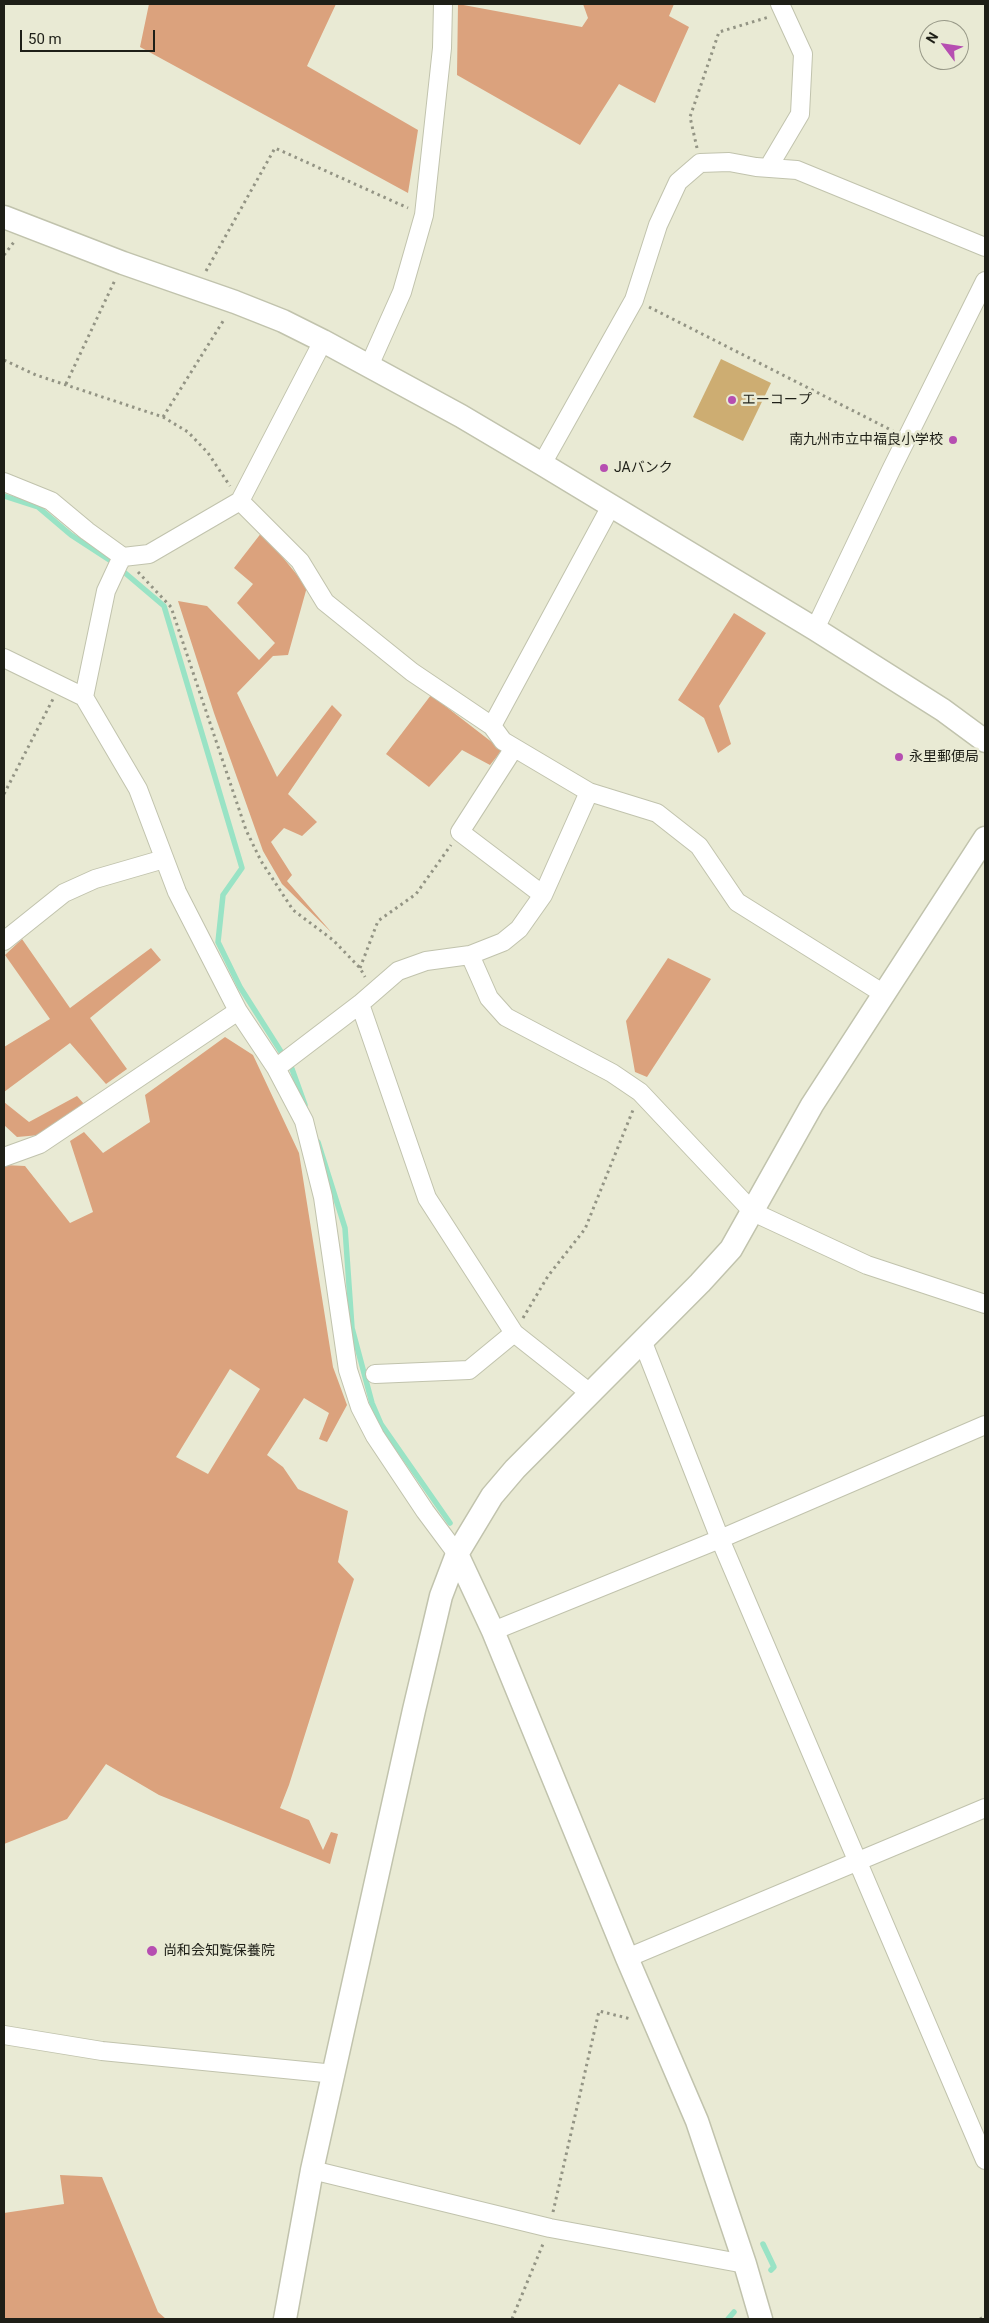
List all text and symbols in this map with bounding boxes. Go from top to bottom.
scale bar [22,20,158,52]
north arrow [919,20,969,70]
text: N [923,29,941,46]
text: 50 m [28,30,62,48]
place label: エーコープ [742,392,812,408]
marker: エーコープ [726,394,738,406]
place label: 南九州市立中福良小学校 [789,432,943,448]
marker: 南九州市立中福良小学校 [947,434,959,446]
place label: JAバンク [614,460,673,476]
marker: JAバンク [598,462,610,474]
place label: 永里郵便局 [909,749,979,765]
marker: 永里郵便局 [893,751,905,763]
place label: 尚和会知覧保養院 [163,1943,275,1959]
marker: 尚和会知覧保養院 [145,1944,159,1958]

